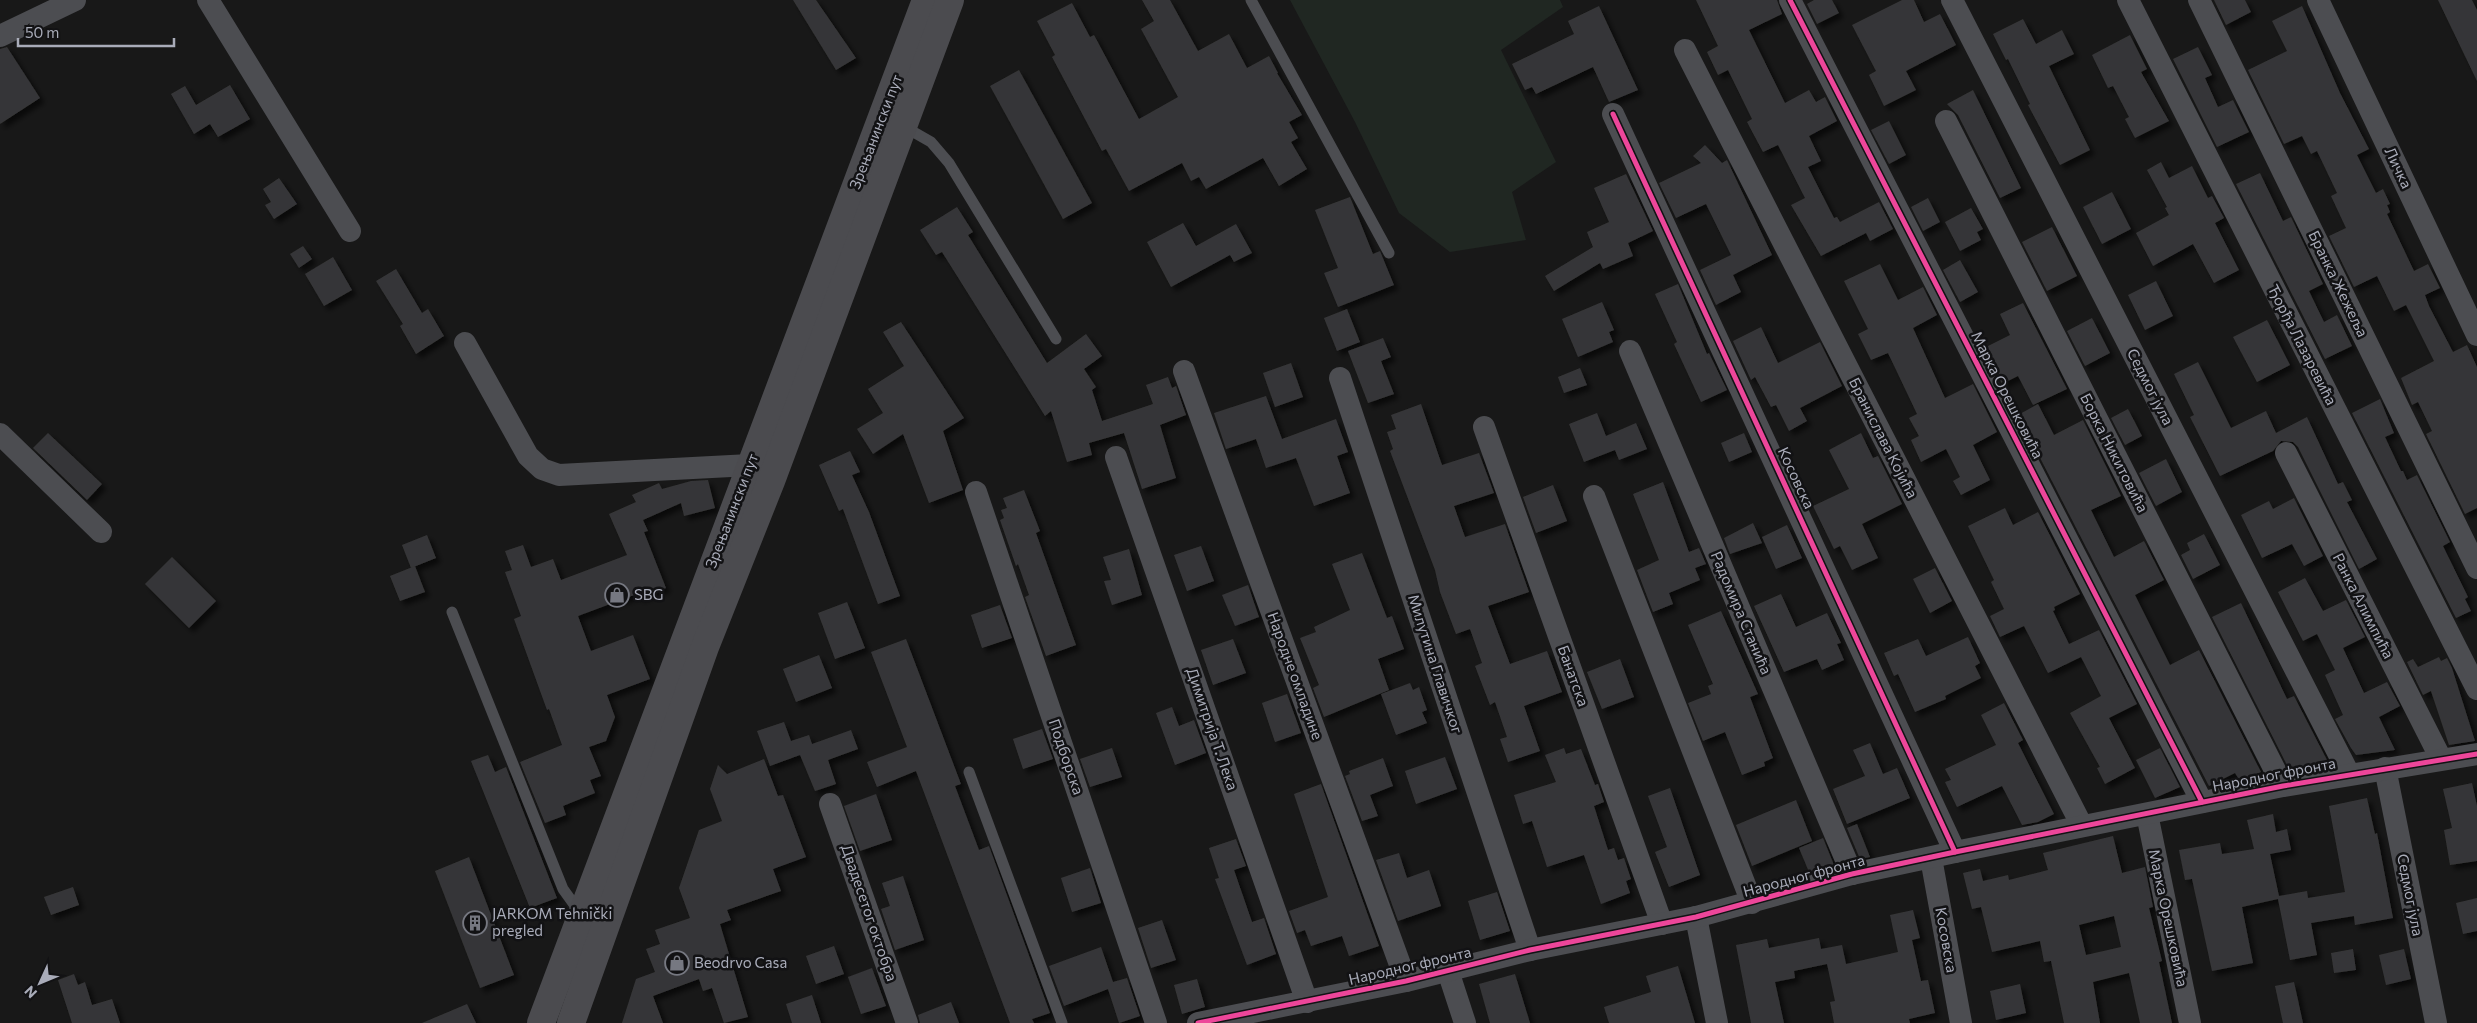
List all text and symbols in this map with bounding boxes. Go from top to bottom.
scale bar [18,15,174,47]
text: 50 m [25,23,59,41]
street label: Зрењанински пут [845,72,905,192]
street label: Личка [2382,144,2416,191]
street label: Бранка Жежеља [2305,228,2372,340]
street label: Ђорђа Лазаревића [2265,281,2341,408]
street label: Марка Орешковића [1968,328,2048,461]
street label: Седмог јула [2124,345,2178,428]
street label: Бранислава Којића [1846,374,1922,501]
street label: Борка Никитовића [2077,390,2153,515]
street label: Косовска [1775,444,1819,511]
street label: Зрењанински пут [701,451,761,571]
street label: Радомира Станића [1708,548,1776,677]
street label: Ранка Алимпића [2329,550,2398,661]
shop icon: SBG [604,582,630,608]
place label: SBG [634,585,663,603]
street label: Милутина Главичког [1405,592,1467,736]
street label: Народне омладине [1264,609,1327,742]
street label: Банатска [1555,643,1593,709]
street label: Димитрија Т. Лека [1184,665,1242,792]
street label: Подборска [1046,716,1088,797]
street label: Народног фронта [2211,753,2337,795]
street label: Двадесетог октобра [838,842,902,983]
street label: Марка Орешковића [2146,847,2192,988]
street label: Народног фронта [1741,850,1867,900]
street label: Седмог јула [2394,852,2428,938]
place label: JARKOM Tehnički pregled [492,904,612,939]
street label: Косовска [1932,906,1962,974]
building icon: JARKOM Tehnički pregled [462,910,488,936]
street label: Народног фронта [1347,942,1473,988]
shop icon: Beodrvo Casa [664,950,690,976]
place label: Beodrvo Casa [694,953,787,971]
north arrow [15,958,65,1008]
text: N [21,983,40,1002]

